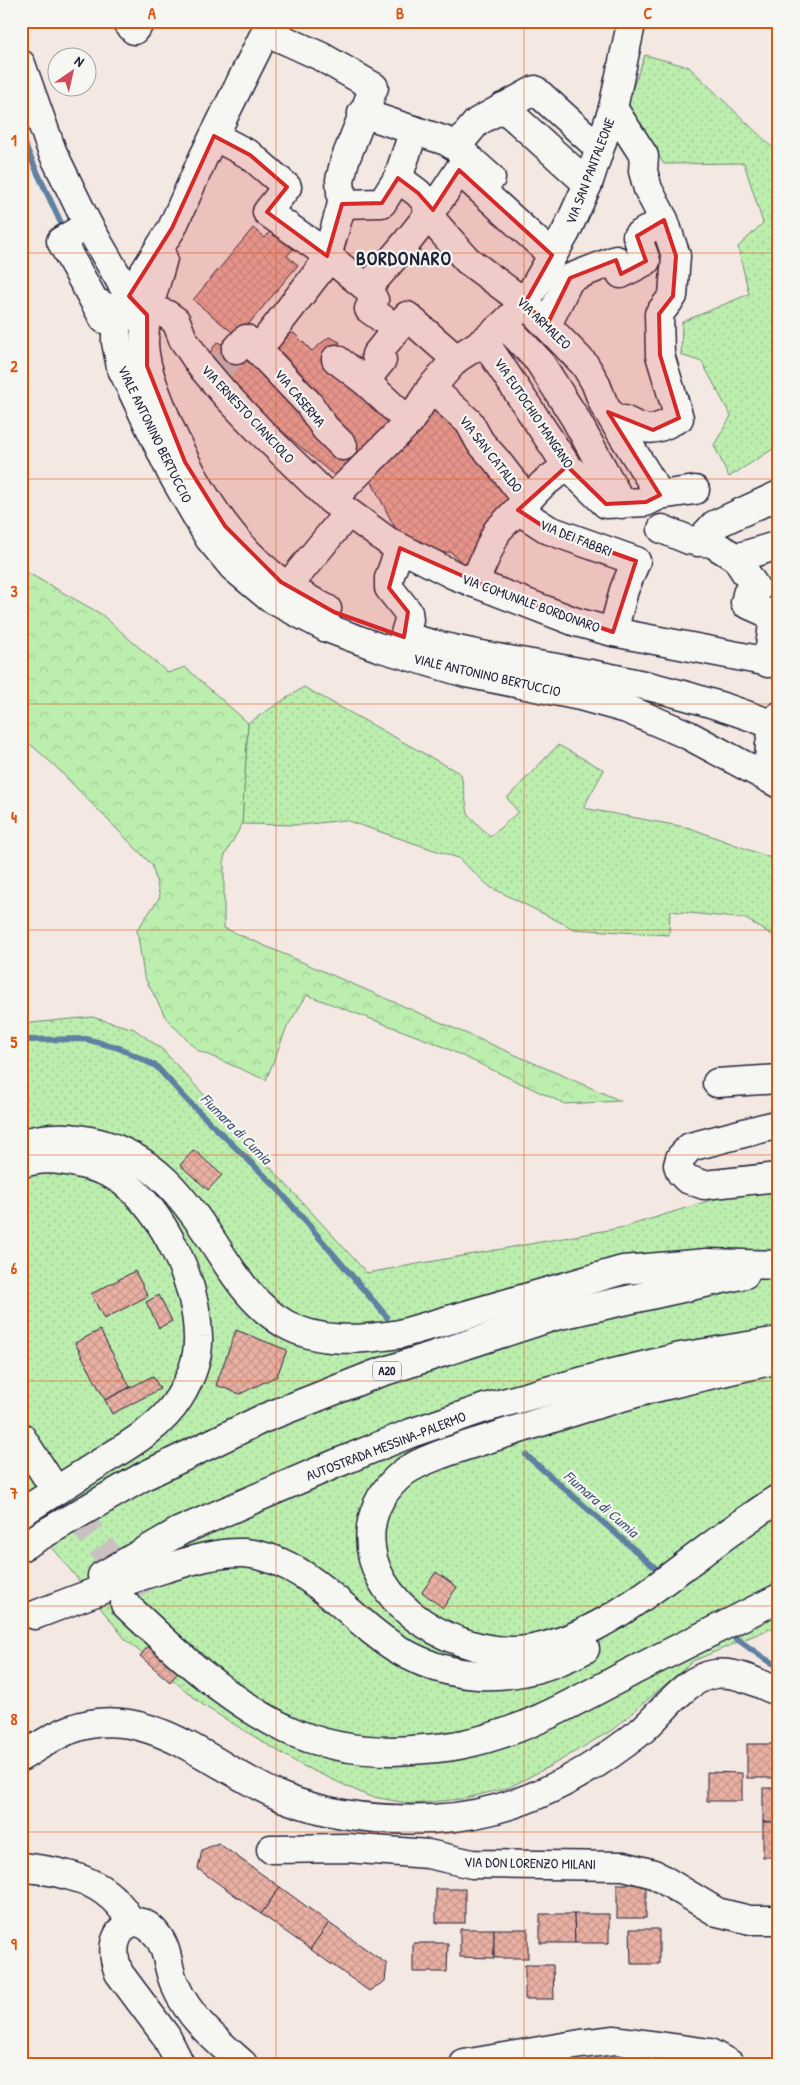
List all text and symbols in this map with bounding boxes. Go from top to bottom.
text: A [148,2,156,24]
text: B [396,2,404,24]
text: C [644,2,653,24]
north arrow [48,48,98,98]
text: N [71,51,88,71]
street label: VIA SAN PANTALEONE [561,115,619,227]
text: 1 [11,129,17,151]
district label: BORDONARO [356,245,452,271]
street label: VIA ARMALEO [513,292,576,353]
street label: VIA EUTOCHIO MANGANO [490,354,579,472]
text: 2 [10,355,18,377]
street label: VIA ERNESTO CIANCIOLO [198,360,299,467]
street label: VIALE ANTONINO BERTUCCIO [114,362,197,506]
street label: VIA CASERMA [271,365,330,431]
street label: VIA SAN CATALDO [455,411,528,496]
street label: VIA DEI FABBRI [537,514,615,561]
street label: VIA COMUNALE BORDONARO [459,569,603,636]
text: 3 [10,580,18,602]
street label: VIALE ANTONINO BERTUCCIO [412,648,563,701]
text: 4 [11,806,17,828]
text: 5 [11,1031,18,1053]
water label: Fiumara di Cumia [196,1089,278,1170]
text: 6 [11,1257,18,1279]
road number: A20 [373,1362,401,1380]
street label: AUTOSTRADA MESSINA-PALERMO [303,1406,469,1485]
water label: Fiumara di Cumia [560,1465,645,1543]
text: 7 [9,1482,18,1504]
text: 8 [11,1708,18,1730]
street label: VIA DON LORENZO MILANI [464,1852,596,1873]
text: 9 [11,1933,17,1955]

